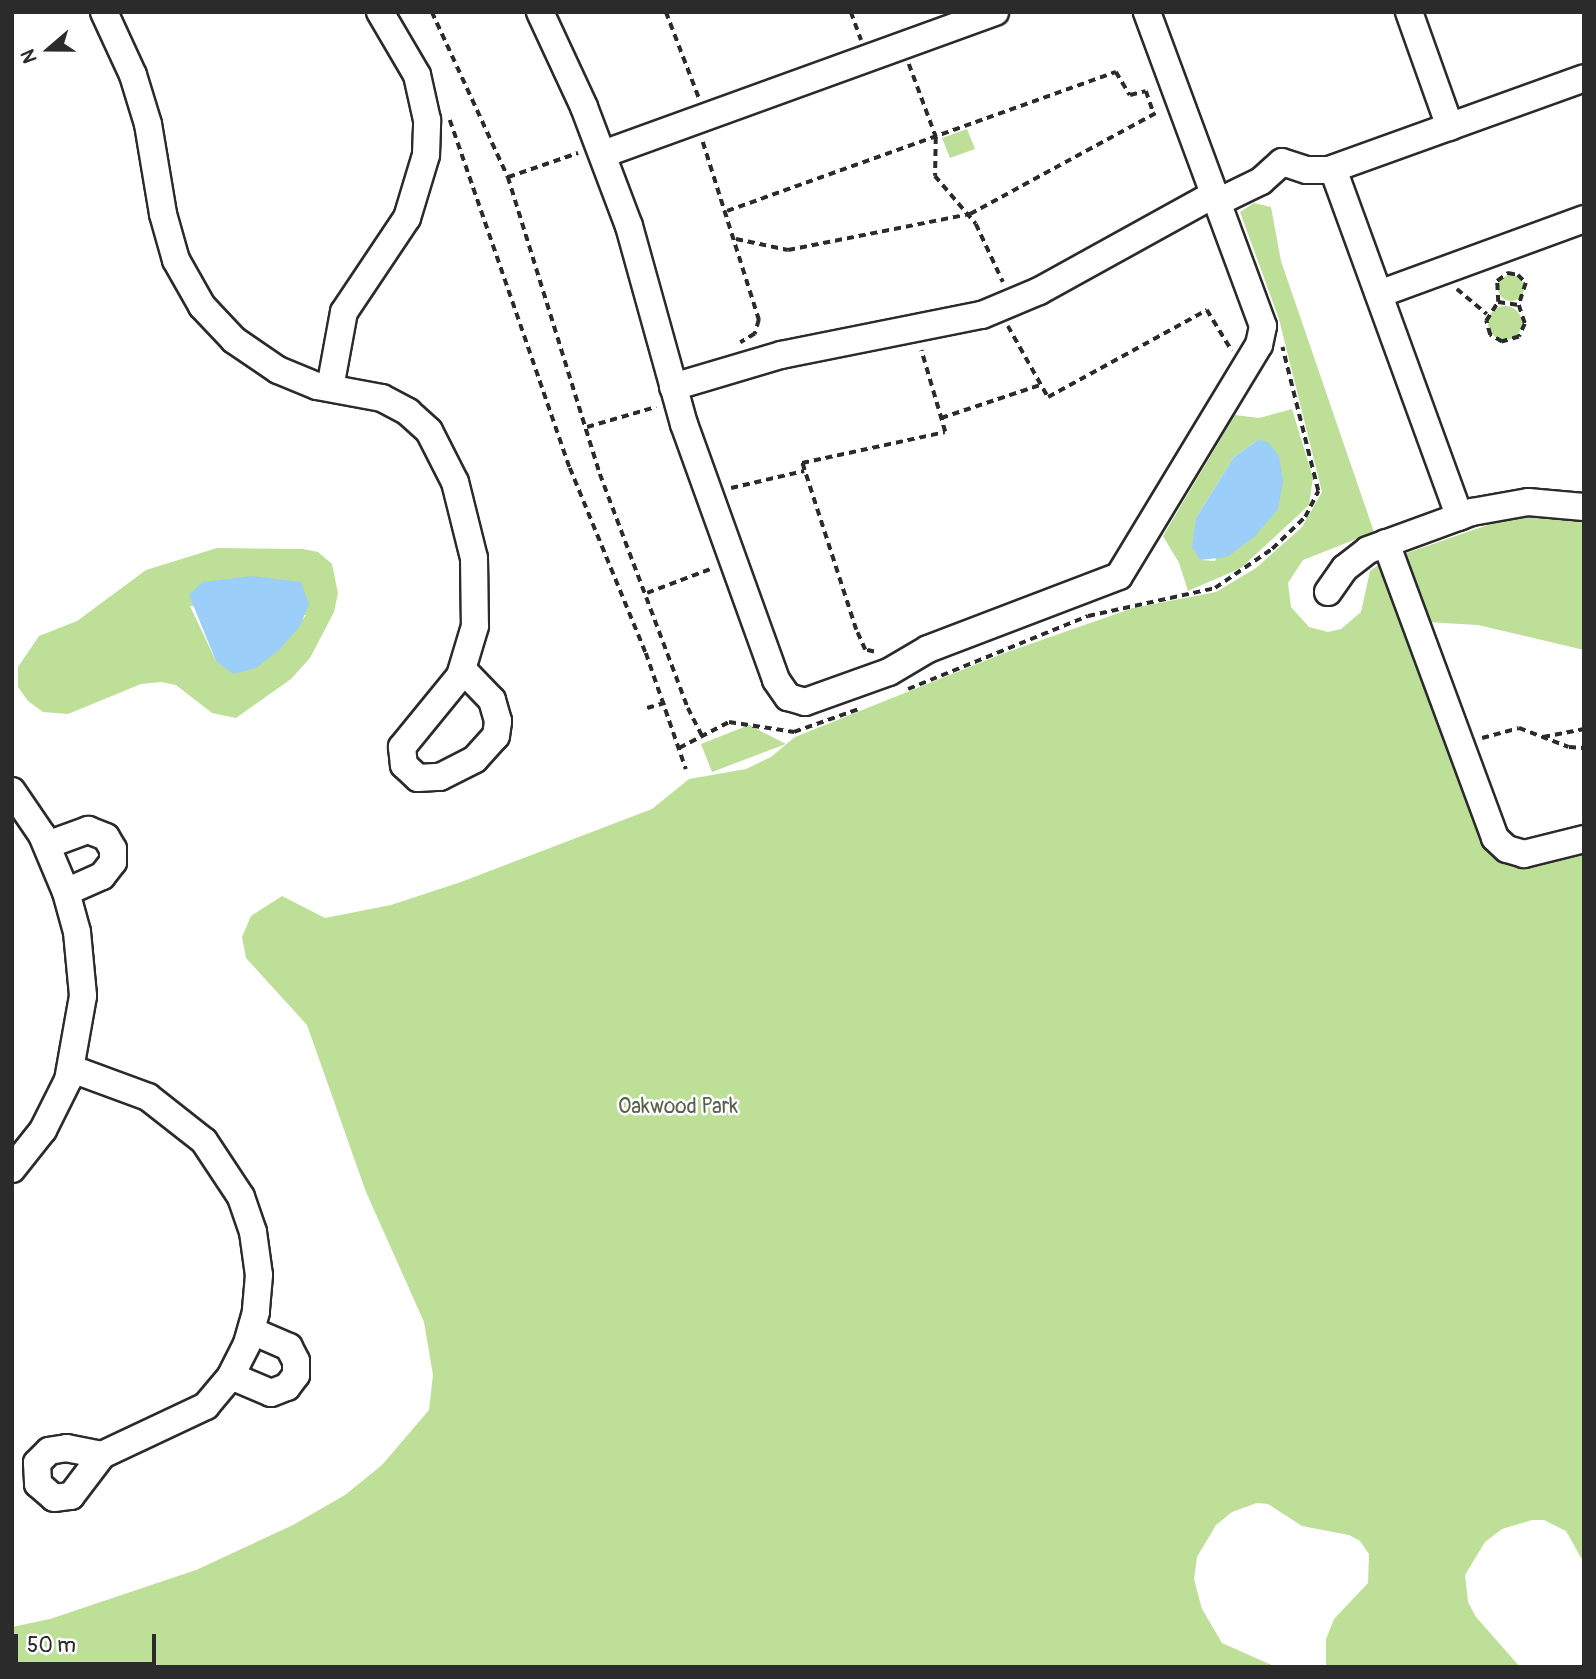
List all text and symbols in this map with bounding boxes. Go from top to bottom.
north arrow [14,14,84,84]
text: N [16,46,43,66]
park label: Oakwood Park [618,1094,738,1120]
scale bar [18,1620,159,1664]
text: 50 m [27,1632,76,1659]

